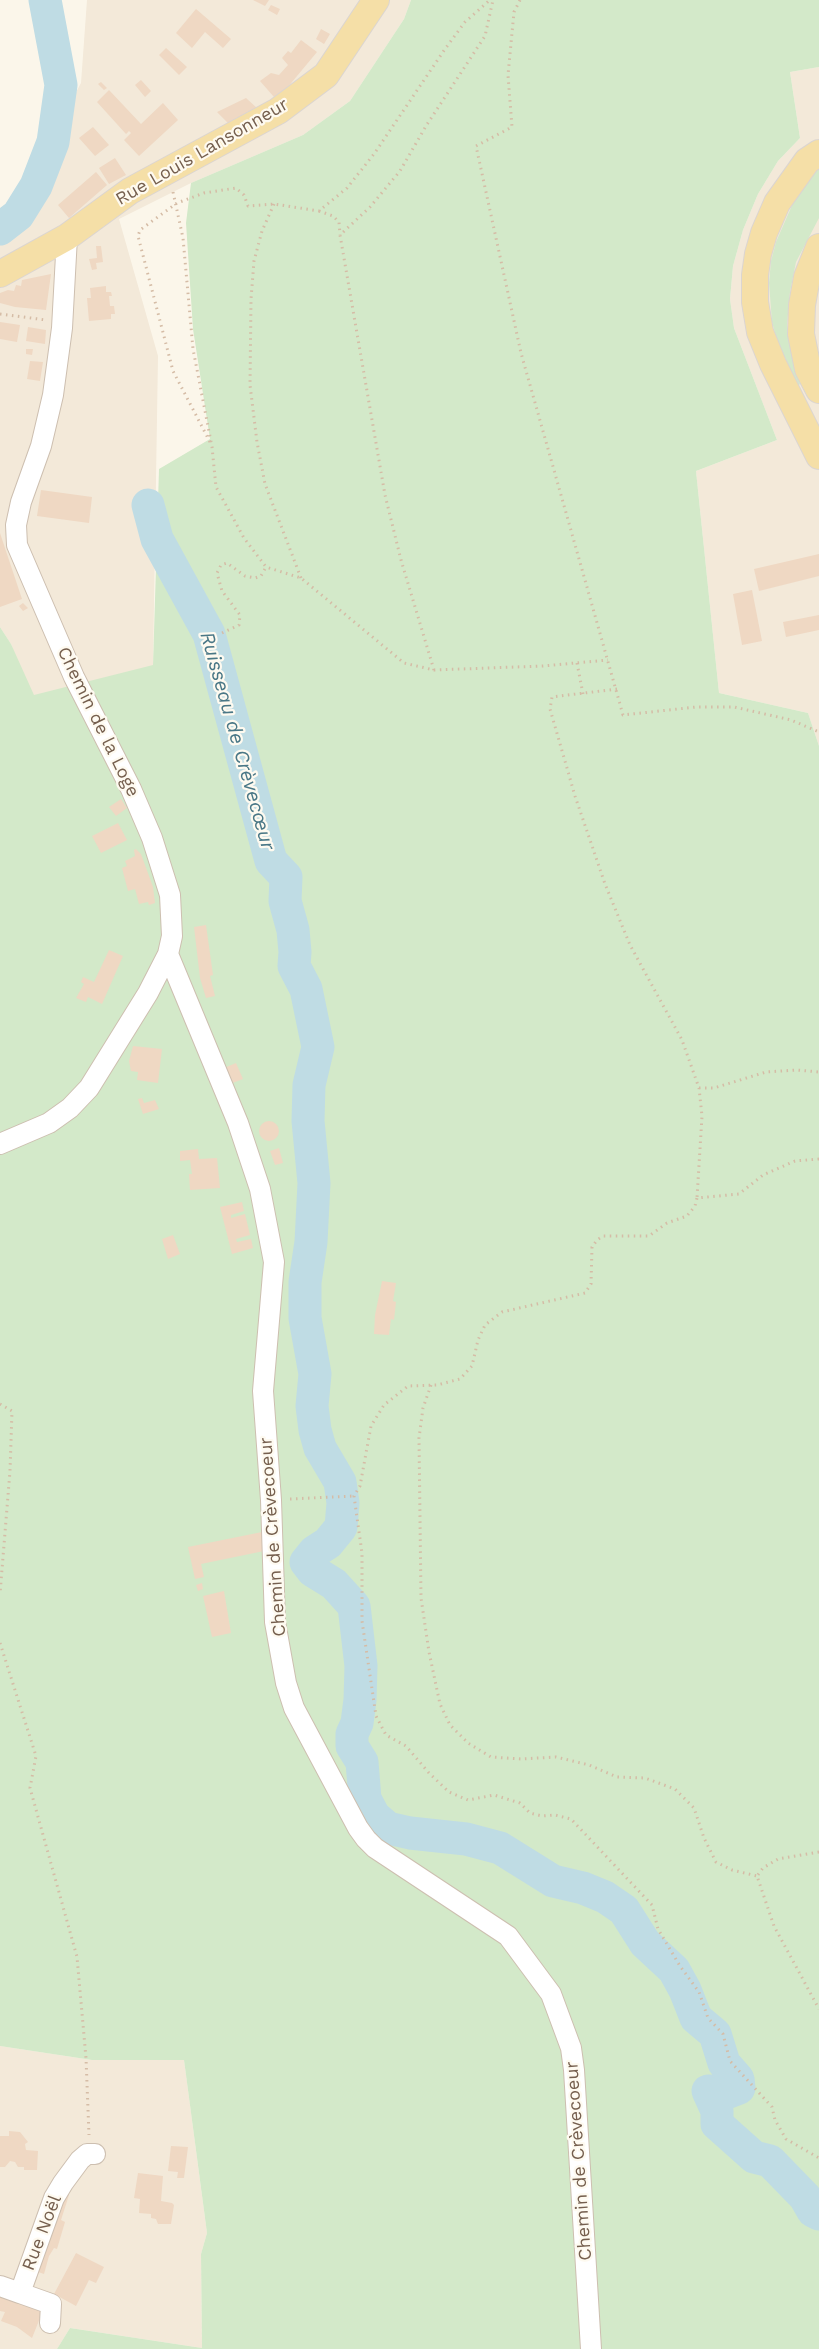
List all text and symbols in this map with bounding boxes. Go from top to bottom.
street label: Rue Louis Lansonneur [112,94,292,210]
water label: Ruisseau de Crèvecœur [194,629,280,853]
street label: Chemin de la Loge [52,644,144,800]
street label: Chemin de Crèvecoeur [255,1437,291,1637]
street label: Chemin de Crèvecoeur [561,2061,597,2261]
street label: Rue Noël [18,2192,66,2274]

